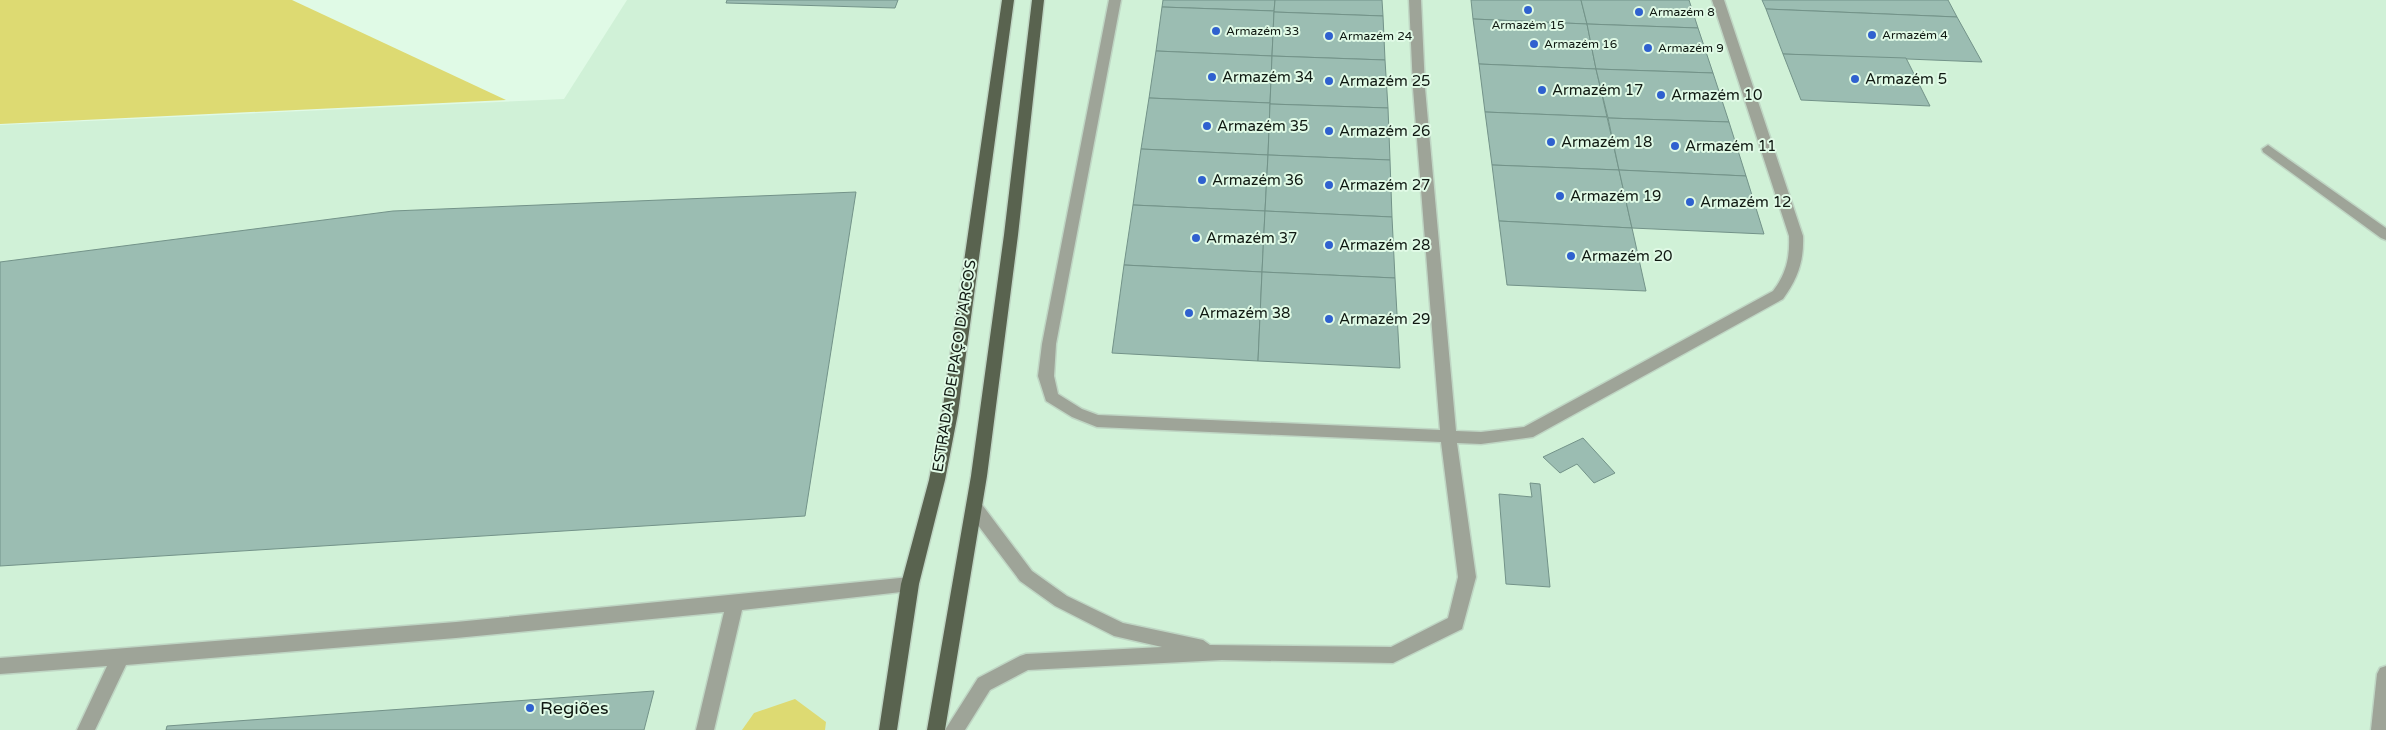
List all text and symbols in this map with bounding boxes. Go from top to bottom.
marker: Armazém 15 [1522,4,1534,16]
place label: Armazém 8 [1649,5,1715,19]
marker: Armazém 8 [1633,6,1645,18]
place label: Armazém 15 [1491,18,1565,32]
place label: Armazém 33 [1226,24,1299,38]
marker: Armazém 33 [1210,25,1222,37]
place label: Armazém 4 [1882,28,1948,42]
place label: Armazém 24 [1339,29,1413,43]
marker: Armazém 4 [1866,29,1878,41]
marker: Armazém 24 [1323,30,1335,42]
place label: Armazém 16 [1544,37,1617,51]
marker: Armazém 16 [1528,38,1540,50]
place label: Armazém 9 [1658,41,1724,55]
marker: Armazém 9 [1642,42,1654,54]
place label: Armazém 34 [1222,68,1314,86]
place label: Armazém 5 [1865,70,1947,88]
marker: Armazém 34 [1206,71,1218,83]
place label: Armazém 25 [1339,72,1431,90]
marker: Armazém 5 [1849,73,1861,85]
marker: Armazém 25 [1323,75,1335,87]
place label: Armazém 17 [1552,81,1644,99]
marker: Armazém 17 [1536,84,1548,96]
place label: Armazém 10 [1671,86,1763,104]
marker: Armazém 10 [1655,89,1667,101]
place label: Armazém 35 [1217,117,1309,135]
marker: Armazém 35 [1201,120,1213,132]
place label: Armazém 26 [1339,122,1431,140]
marker: Armazém 26 [1323,125,1335,137]
place label: Armazém 18 [1561,133,1653,151]
marker: Armazém 18 [1545,136,1557,148]
place label: Armazém 11 [1685,137,1777,155]
marker: Armazém 11 [1669,140,1681,152]
place label: Armazém 36 [1212,171,1304,189]
marker: Armazém 36 [1196,174,1208,186]
place label: Armazém 27 [1339,176,1431,194]
marker: Armazém 27 [1323,179,1335,191]
place label: Armazém 19 [1570,187,1662,205]
marker: Armazém 19 [1554,190,1566,202]
place label: Armazém 12 [1700,193,1792,211]
marker: Armazém 12 [1684,196,1696,208]
place label: Armazém 37 [1206,229,1298,247]
marker: Armazém 37 [1190,232,1202,244]
place label: Armazém 28 [1339,236,1431,254]
marker: Armazém 28 [1323,239,1335,251]
place label: Armazém 20 [1581,247,1673,265]
marker: Armazém 20 [1565,250,1577,262]
street label: ESTRADA DE PAÇO D'ARCOS [928,259,980,473]
place label: Armazém 38 [1199,304,1291,322]
marker: Armazém 38 [1183,307,1195,319]
place label: Armazém 29 [1339,310,1431,328]
marker: Armazém 29 [1323,313,1335,325]
place label: Regiões [540,697,609,719]
marker: Regiões [524,702,536,714]

